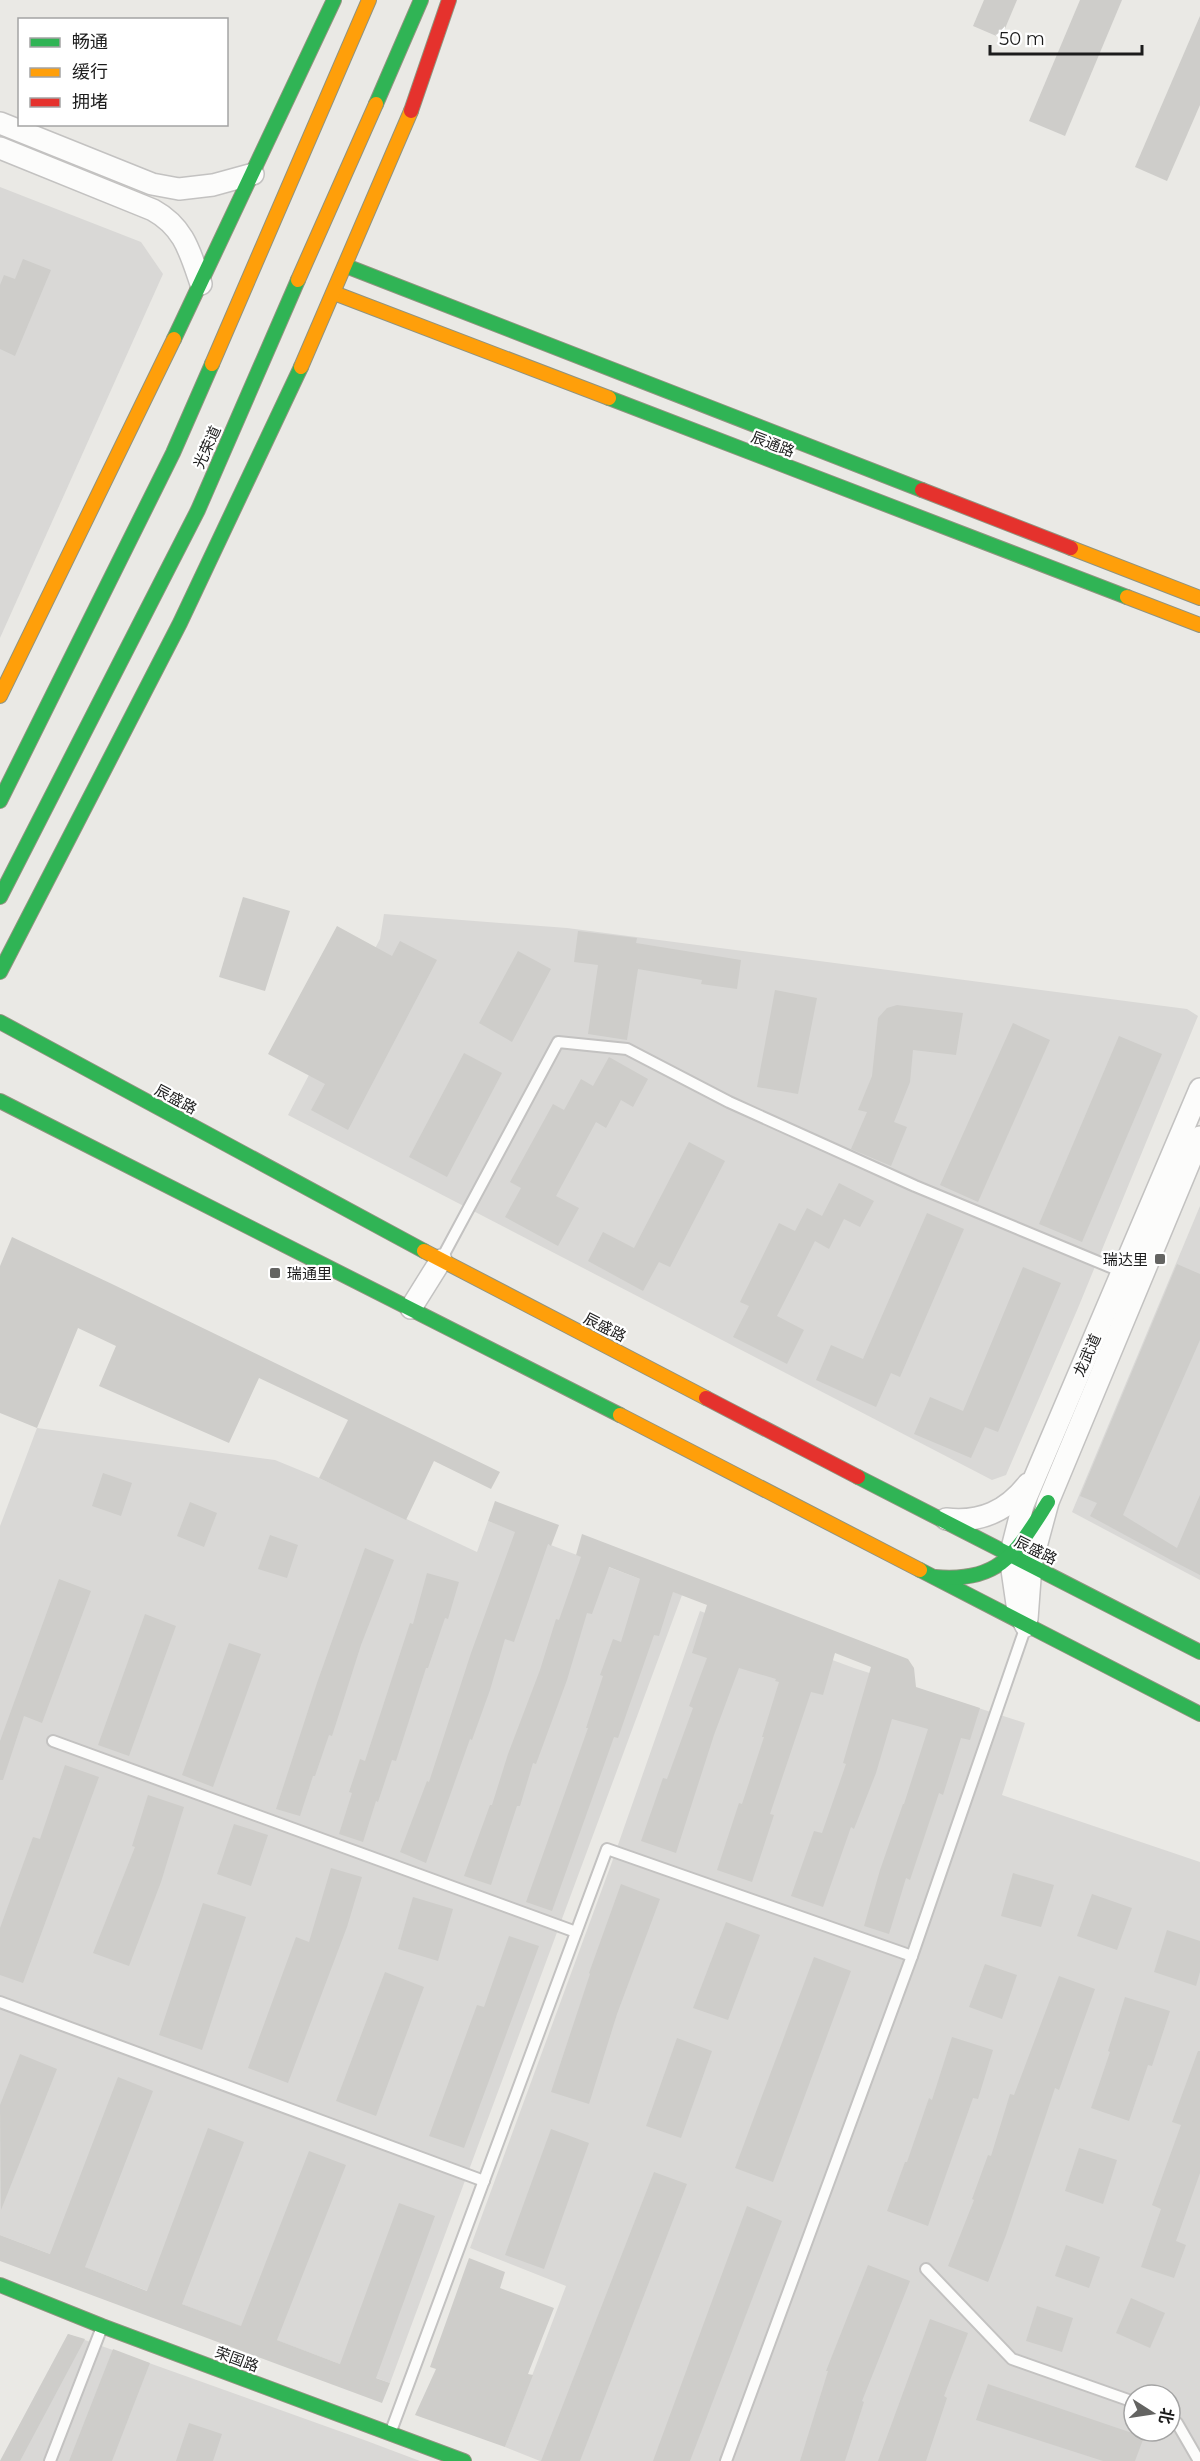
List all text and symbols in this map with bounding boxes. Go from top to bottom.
legend [18,18,228,126]
scale bar [990,18,1142,56]
text: 50 m [999,28,1045,50]
text: 畅通 [72,31,108,53]
text: 缓行 [72,61,108,83]
text: 拥堵 [72,91,108,113]
street label: 光荣道 [189,423,225,471]
street label: 辰通路 [749,427,797,461]
street label: 辰盛路 [152,1080,200,1118]
place label: 瑞达里 [1103,1250,1148,1269]
marker: 瑞达里 [1153,1252,1167,1266]
place label: 瑞通里 [287,1264,332,1283]
marker: 瑞通里 [268,1266,282,1280]
street label: 辰盛路 [581,1308,629,1346]
street label: 龙武道 [1069,1331,1105,1379]
street label: 辰盛路 [1012,1532,1060,1568]
street label: 荣国路 [213,2342,261,2376]
north arrow [1122,2383,1182,2443]
text: 北 [1155,2406,1177,2426]

